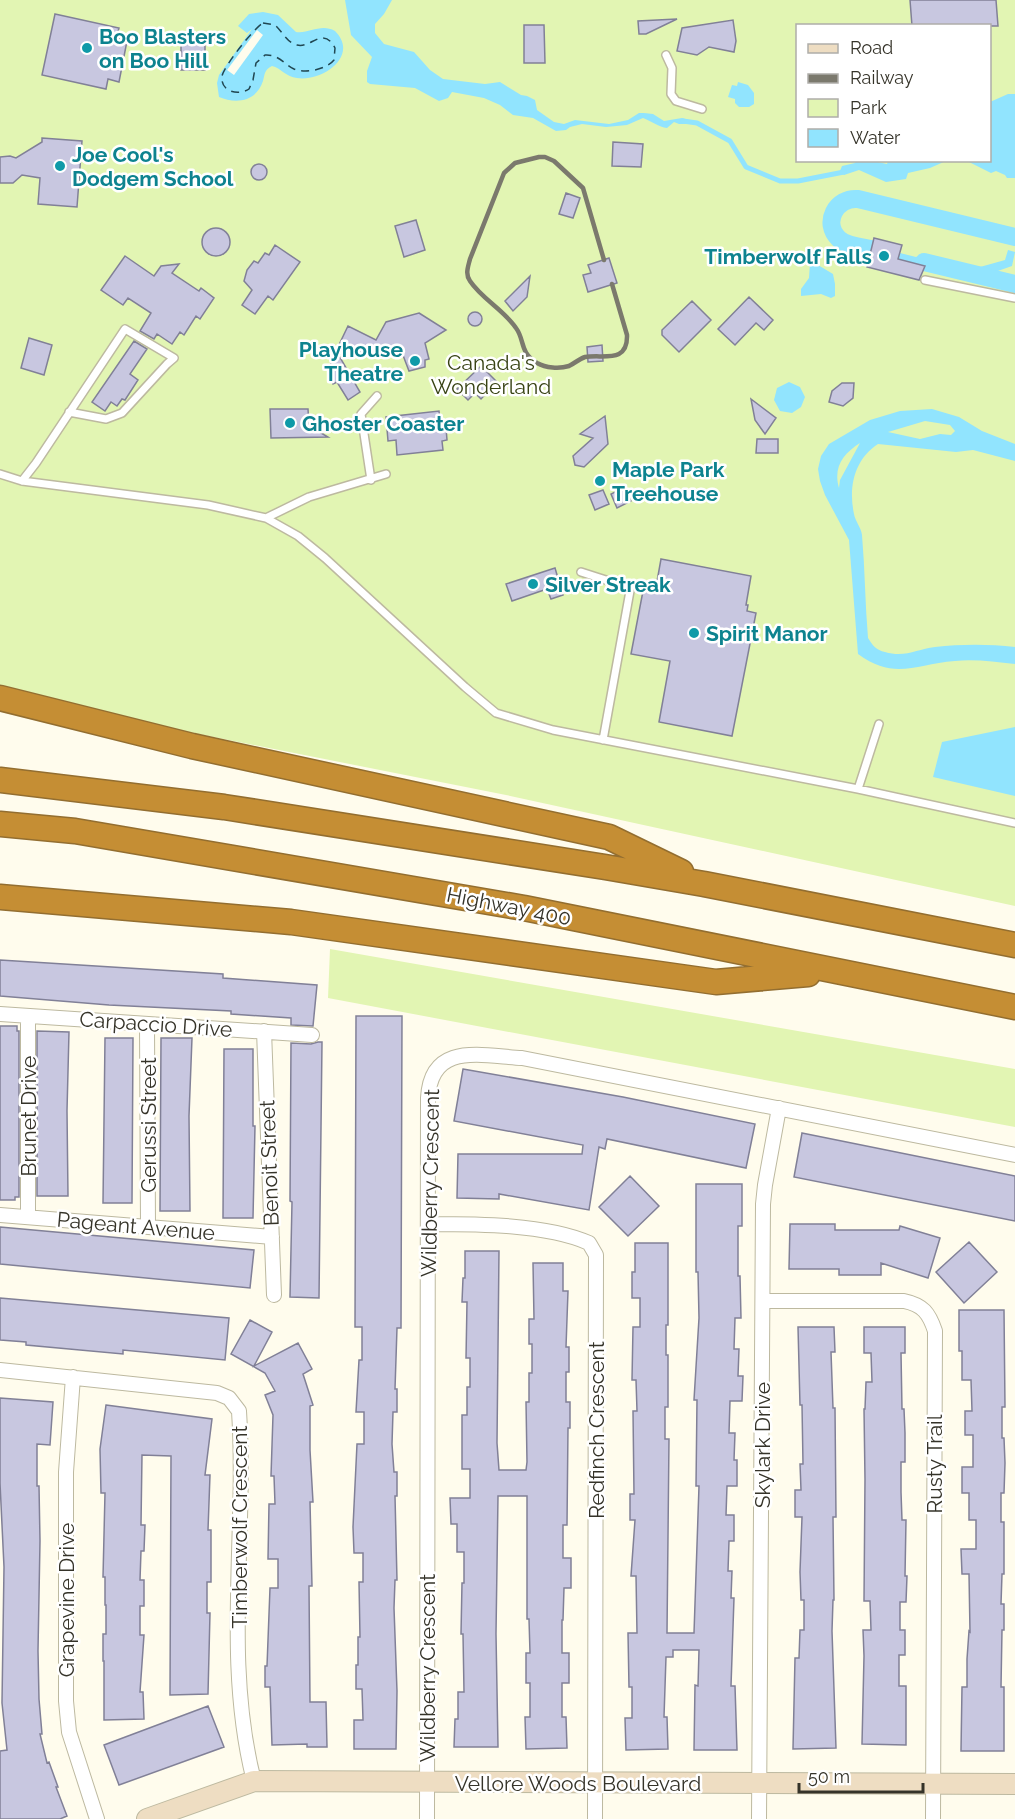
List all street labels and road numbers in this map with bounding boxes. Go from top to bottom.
street label: Highway 400 [445,882,573,930]
street label: Carpaccio Drive [79,1006,233,1042]
street label: Brunet Drive [16,1056,41,1176]
street label: Gerussi Street [136,1057,161,1193]
street label: Wildberry Crescent [416,1089,444,1277]
street label: Benoit Street [254,1099,284,1227]
street label: Pageant Avenue [56,1207,216,1245]
street label: Redfinch Crescent [584,1341,609,1519]
street label: Skylark Drive [750,1382,775,1508]
street label: Rusty Trail [922,1414,947,1513]
street label: Timberwolf Crescent [227,1426,252,1628]
street label: Grapevine Drive [54,1523,79,1677]
street label: Wildberry Crescent [415,1574,440,1762]
street label: Vellore Woods Boulevard [455,1771,701,1796]

